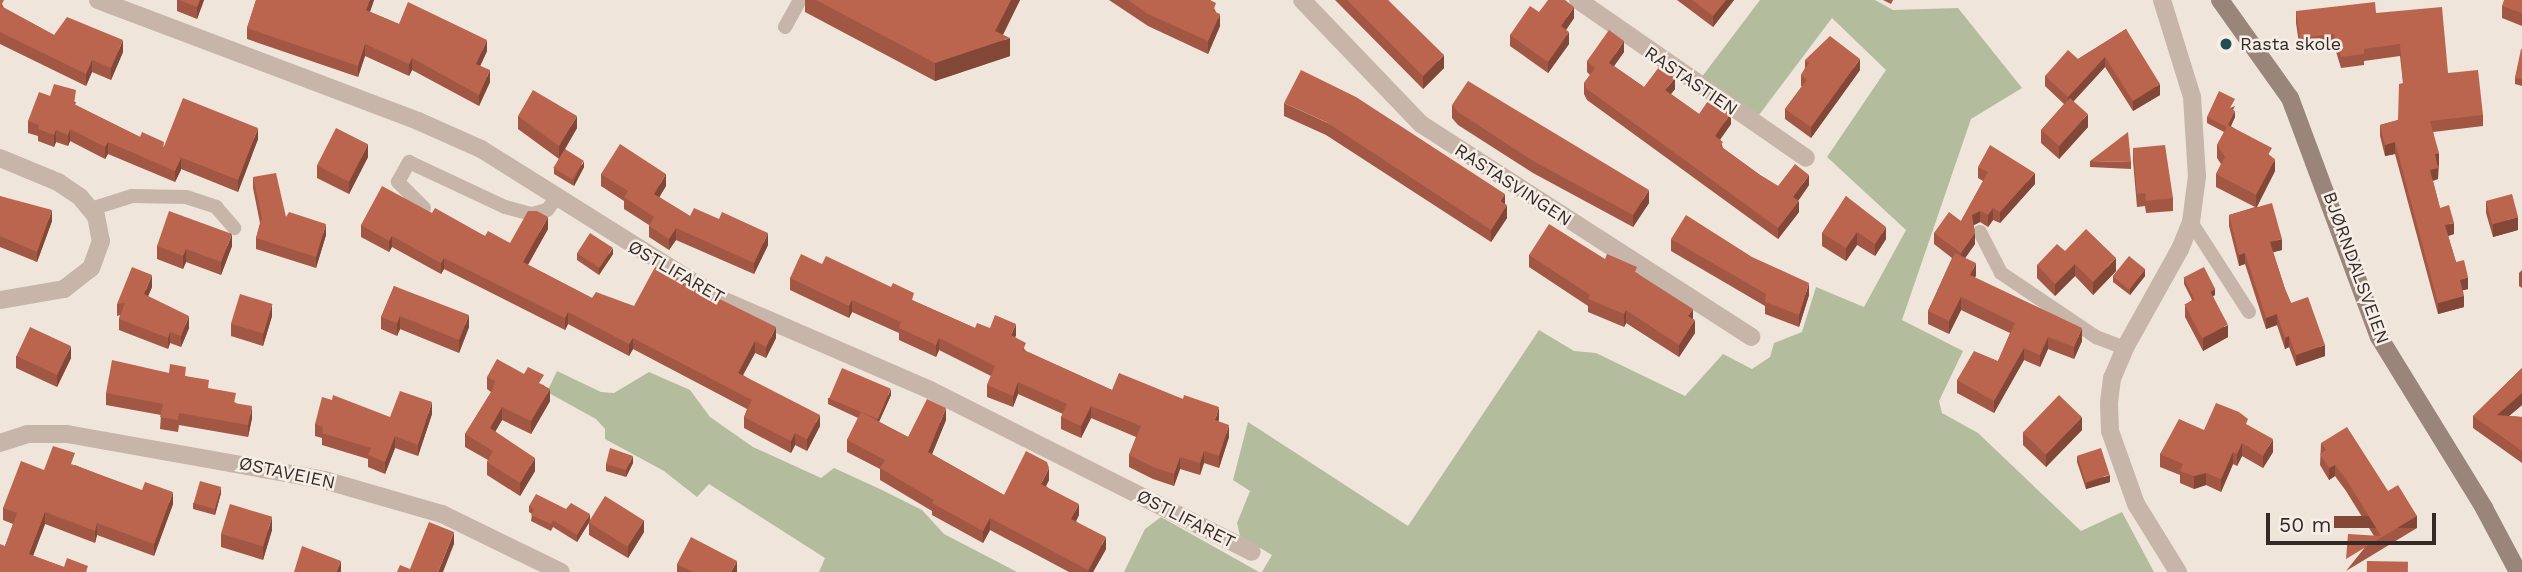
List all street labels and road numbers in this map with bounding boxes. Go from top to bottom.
street label: RASTASTIEN [1640,42,1742,120]
street label: RASTASVINGEN [1451,139,1575,231]
street label: BJØRNDALSVEIEN [2318,189,2394,347]
street label: ØSTLIFARET [624,236,728,308]
street label: ØSTAVEIEN [237,452,337,494]
street label: ØSTLIFARET [1133,485,1239,553]

